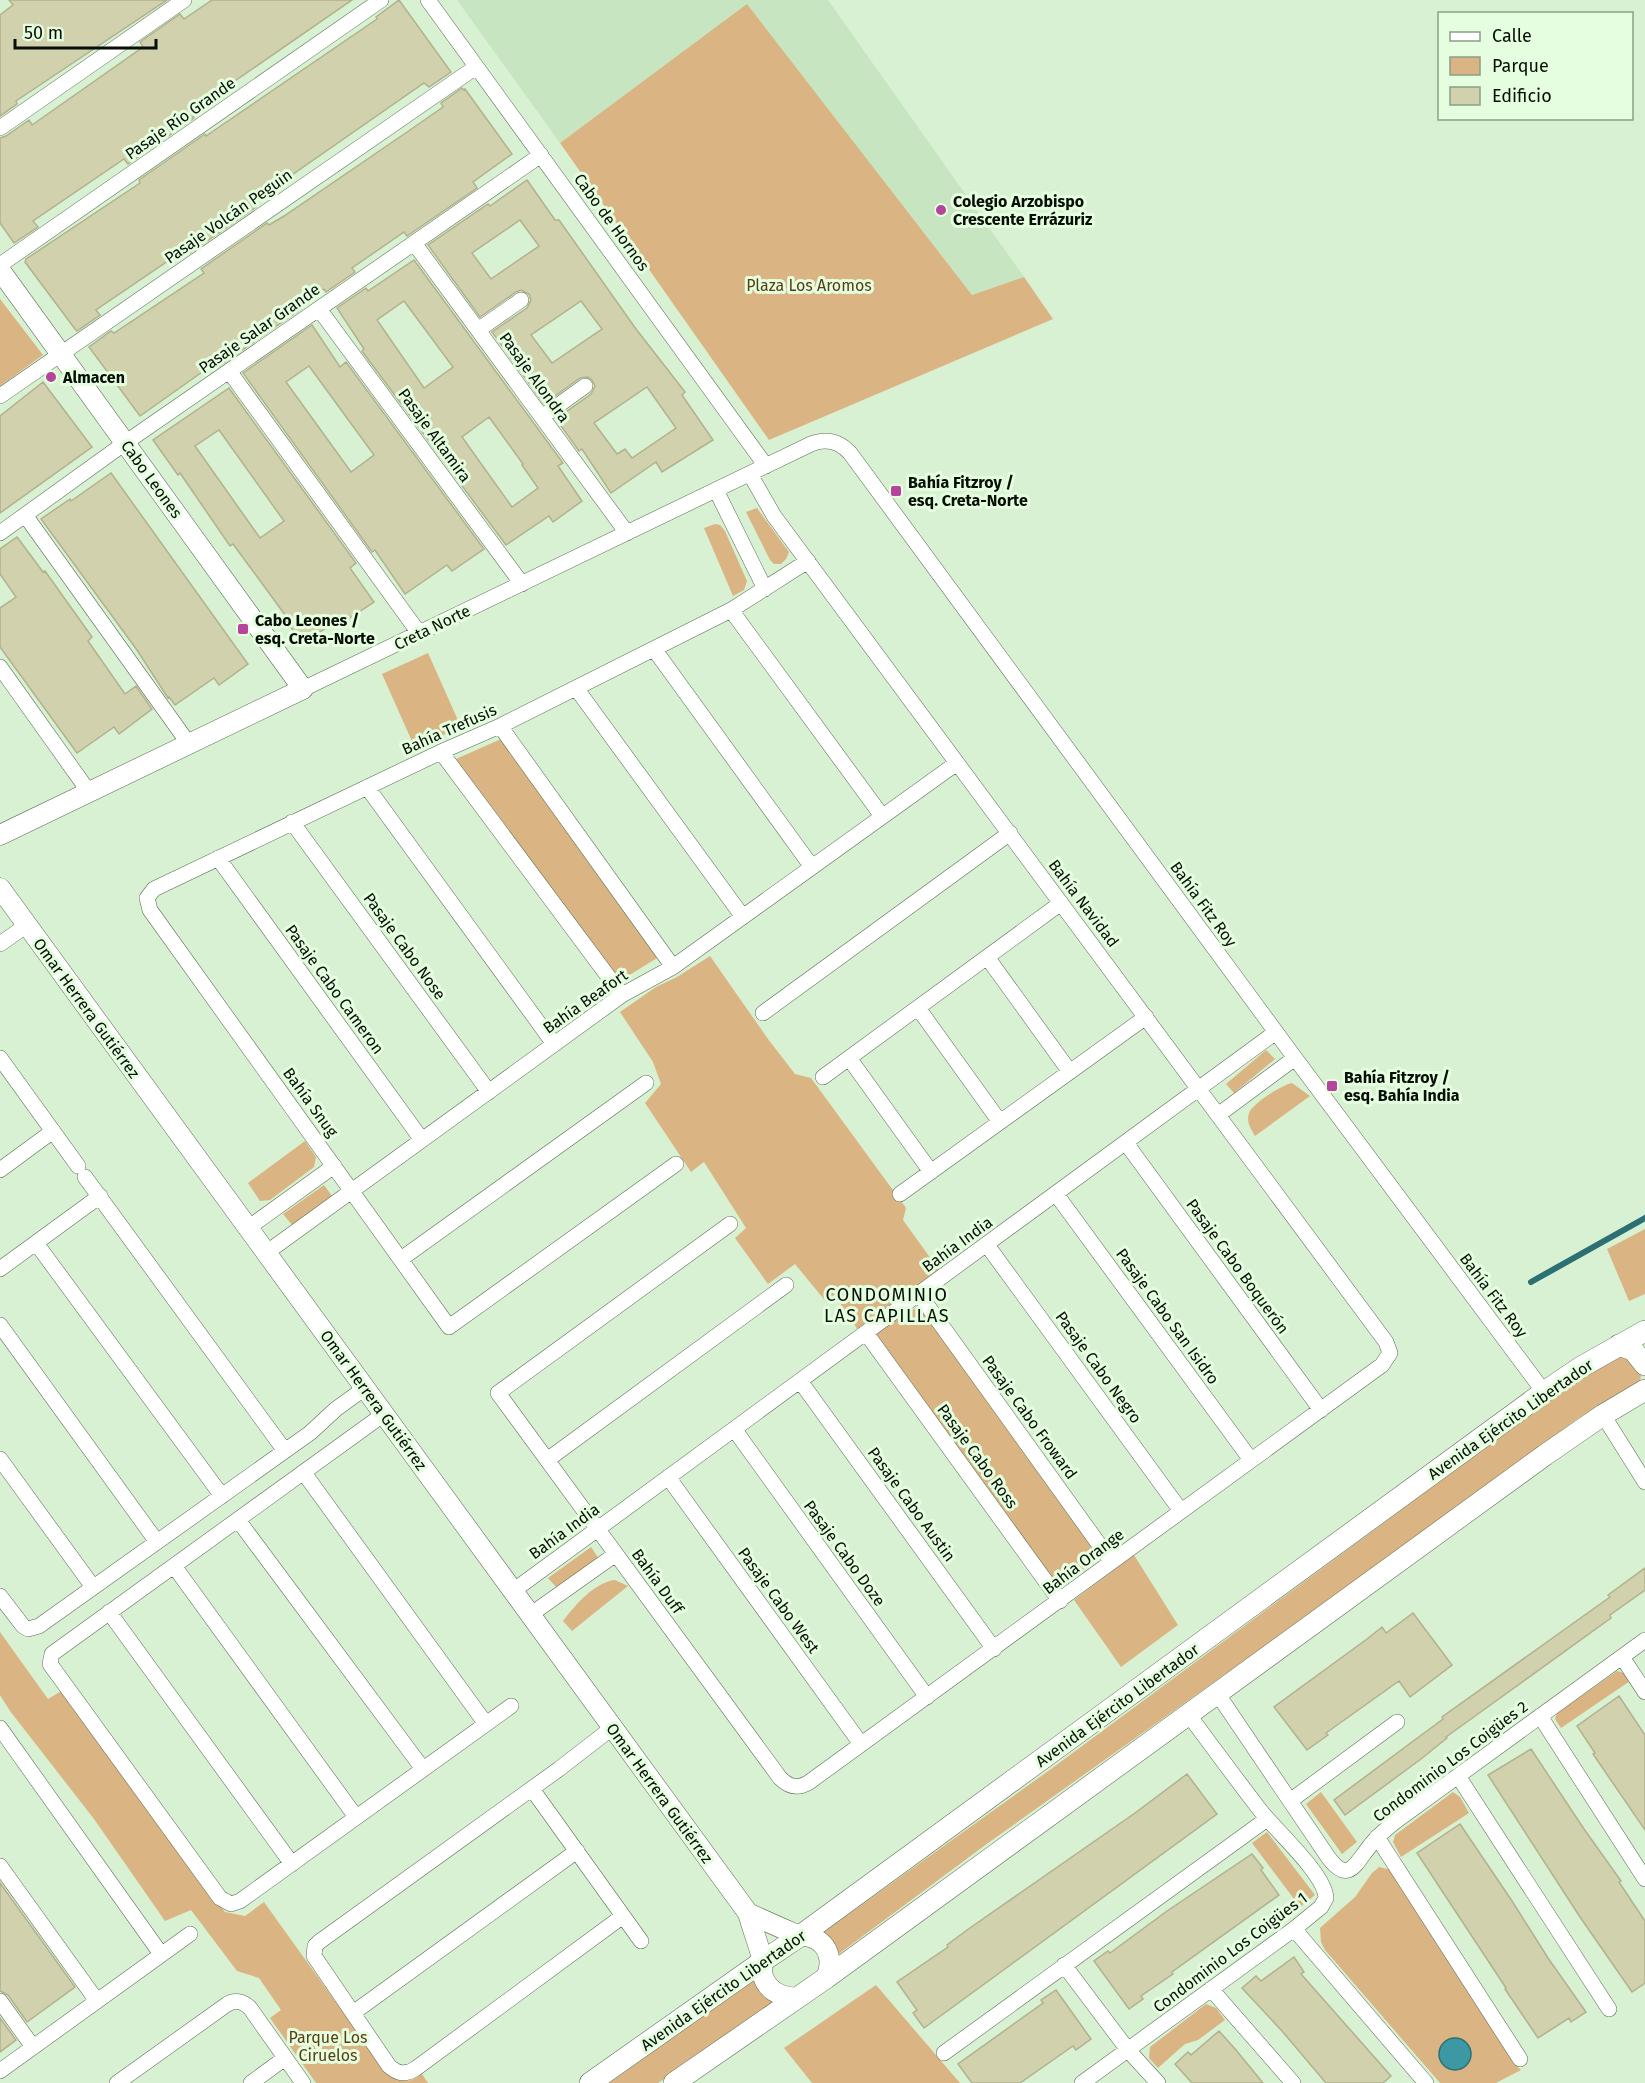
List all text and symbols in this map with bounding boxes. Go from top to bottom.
scale bar [15,12,156,50]
legend [1438,12,1633,120]
text: 50 m [24,22,63,44]
text: Calle [1492,25,1532,47]
text: Parque [1492,55,1549,77]
street label: Pasaje Río Grande [122,73,239,164]
text: Edificio [1492,85,1552,107]
street label: Pasaje Volcán Peguin [161,165,296,268]
street label: Cabo de Hornos [570,170,653,275]
place label: Colegio Arzobispo Crescente Errázuriz [953,192,1093,229]
marker: Colegio Arzobispo Crescente Errázuriz [934,203,948,217]
park label: Plaza Los Aromos [746,276,872,295]
street label: Pasaje Salar Grande [195,280,323,377]
street label: Pasaje Alondra [496,329,574,426]
place label: Almacen [62,368,125,387]
marker: Almacen [44,370,58,384]
street label: Pasaje Altamira [394,385,475,486]
street label: Cabo Leones [117,437,186,522]
place label: Bahía Fitzroy / esq. Creta-Norte [908,473,1028,510]
marker: Bahía Fitzroy / esq. Creta-Norte [889,484,903,498]
street label: Creta Norte [391,601,473,654]
place label: Cabo Leones / esq. Creta-Norte [255,611,375,648]
marker: Cabo Leones / esq. Creta-Norte [236,622,250,636]
street label: Bahía Trefusis [399,700,499,759]
street label: Bahía Navidad [1044,856,1123,951]
street label: Bahía Fitz Roy [1166,858,1241,951]
street label: Pasaje Cabo Nose [359,889,450,1003]
street label: Pasaje Cabo Cameron [281,921,388,1058]
street label: Omar Herrera Gutiérrez [29,935,144,1082]
street label: Bahía Beafort [539,965,631,1038]
street label: Bahía Snug [279,1064,342,1141]
place label: Bahía Fitzroy / esq. Bahía India [1344,1068,1460,1105]
marker: Bahía Fitzroy / esq. Bahía India [1325,1079,1339,1093]
street label: Pasaje Cabo Boquerón [1182,1195,1293,1337]
street label: Bahía India [918,1213,996,1276]
street label: Pasaje Cabo San Isidro [1112,1245,1223,1388]
street label: Bahía Fitz Roy [1456,1249,1532,1341]
district label: CONDOMINIO LAS CAPILLAS [824,1284,950,1327]
street label: Pasaje Cabo Negro [1052,1308,1146,1427]
street label: Omar Herrera Gutiérrez [316,1327,431,1474]
street label: Pasaje Cabo Froward [978,1352,1081,1483]
street label: Avenida Ejército Libertador [1424,1355,1597,1484]
street label: Pasaje Cabo Ross [933,1400,1022,1512]
street label: Pasaje Cabo Austin [864,1444,959,1565]
street label: Pasaje Cabo Doze [800,1497,889,1610]
street label: Bahía India [525,1500,603,1563]
street label: Bahía Orange [1039,1525,1128,1598]
street label: Pasaje Cabo West [734,1544,823,1657]
street label: Bahía Duff [628,1545,688,1619]
street label: Avenida Ejército Libertador [1032,1639,1203,1771]
street label: Condominio Los Coigües 2 [1369,1697,1532,1826]
street label: Omar Herrera Gutiérrez [602,1720,717,1867]
street label: Condominio Los Coigües 1 [1150,1888,1311,2017]
street label: Avenida Ejército Libertador [637,1926,810,2055]
park label: Parque Los Ciruelos [288,2028,368,2065]

